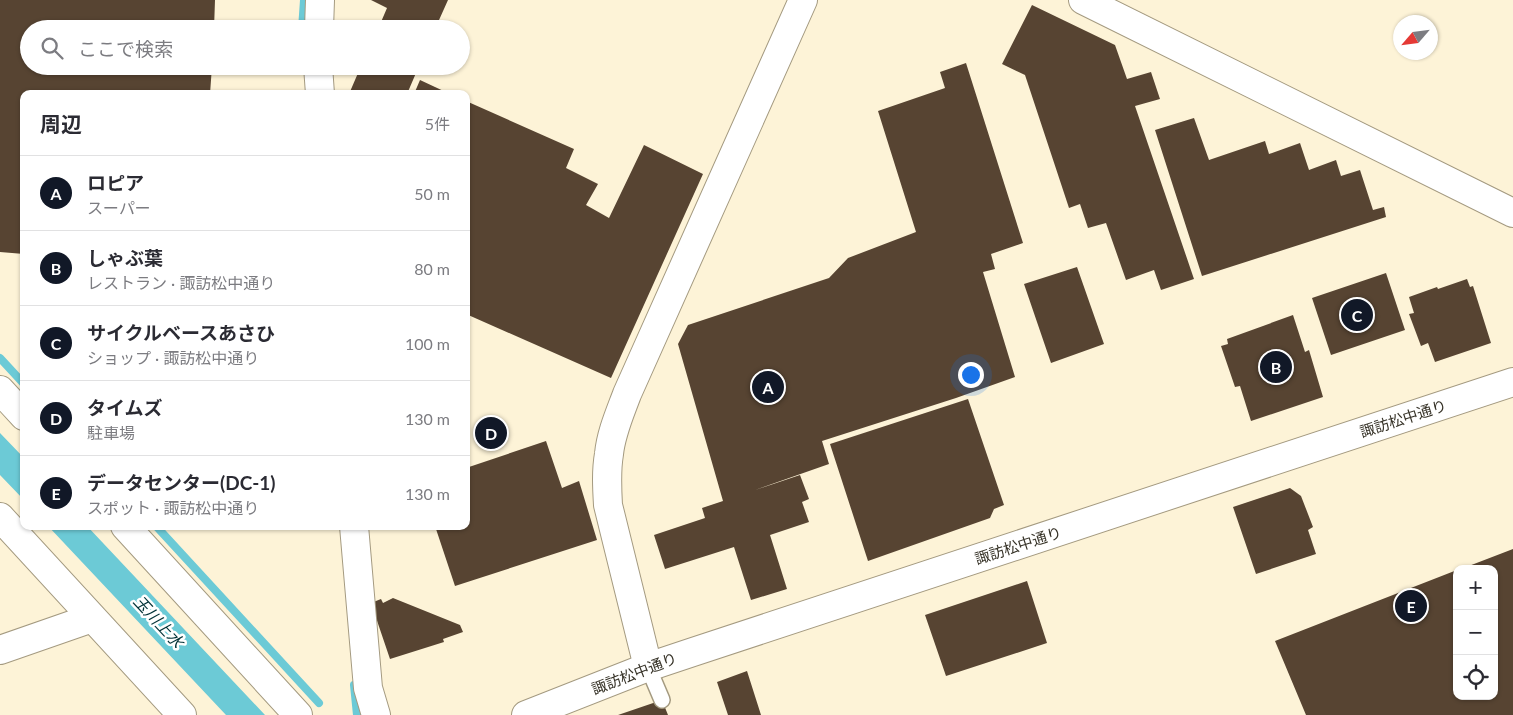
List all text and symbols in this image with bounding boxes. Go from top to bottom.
north arrow [1393,15,1438,60]
search box [20,20,470,75]
icon: search [38,34,66,62]
text: ここで検索 [78,37,173,60]
text: 周辺 [40,111,82,136]
text: 5件 [425,114,450,133]
text: ロピア [87,171,144,194]
text: A [50,184,62,203]
text: 50 m [414,184,450,203]
text: スーパー [87,198,151,217]
text: しゃぶ葉 [87,246,163,269]
text: B [51,259,61,278]
text: 80 m [414,259,450,278]
text: レストラン · 諏訪松中通り [87,273,275,292]
pin: C [1341,296,1373,334]
text: サイクルベースあさひ [87,321,275,344]
text: C [51,334,61,353]
text: 100 m [405,334,450,353]
text: ショップ · 諏訪松中通り [87,348,259,367]
pin: B [1260,348,1292,386]
your location [958,362,984,388]
pin: A [752,368,784,406]
text: タイムズ [87,396,163,419]
street label: 諏訪松中通り [1357,396,1449,440]
text: D [50,409,62,428]
text: 130 m [405,409,450,428]
pin: D [475,414,507,452]
text: 駐車場 [87,423,135,442]
text: データセンター(DC-1) [87,471,276,494]
text: E [51,484,61,503]
text: 130 m [405,484,450,503]
text: スポット · 諏訪松中通り [87,498,259,517]
street label: 諏訪松中通り [972,523,1064,567]
map controls [1453,565,1498,700]
button: + [1453,565,1498,610]
pin: E [1395,587,1427,625]
water label: 玉川上水 [130,591,189,652]
button: − [1453,610,1498,655]
street label: 諏訪松中通り [589,648,679,698]
button: locate [1453,655,1498,700]

